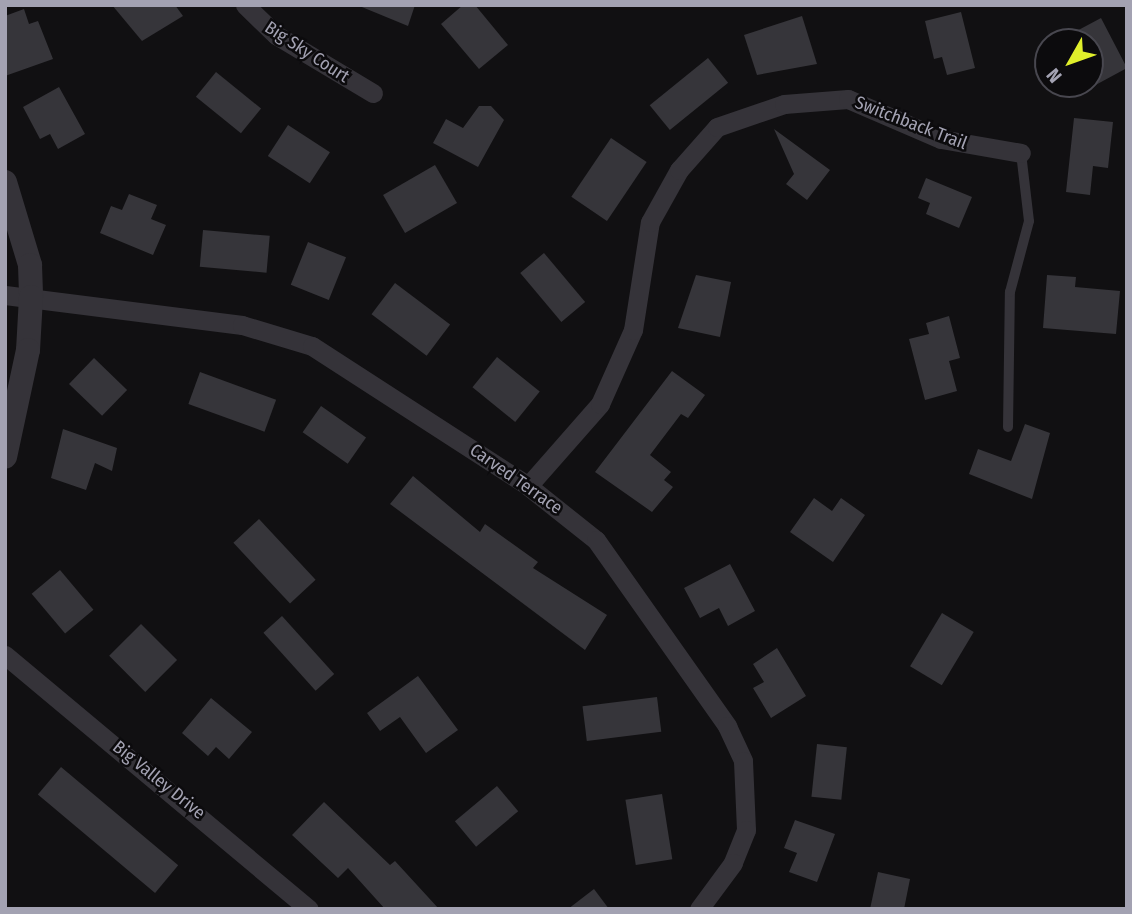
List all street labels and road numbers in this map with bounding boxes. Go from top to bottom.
street label: Big Sky Court [261,17,353,87]
street label: Switchback Trail [852,92,970,154]
street label: Carved Terrace [466,439,566,519]
street label: Big Valley Drive [108,736,210,824]

